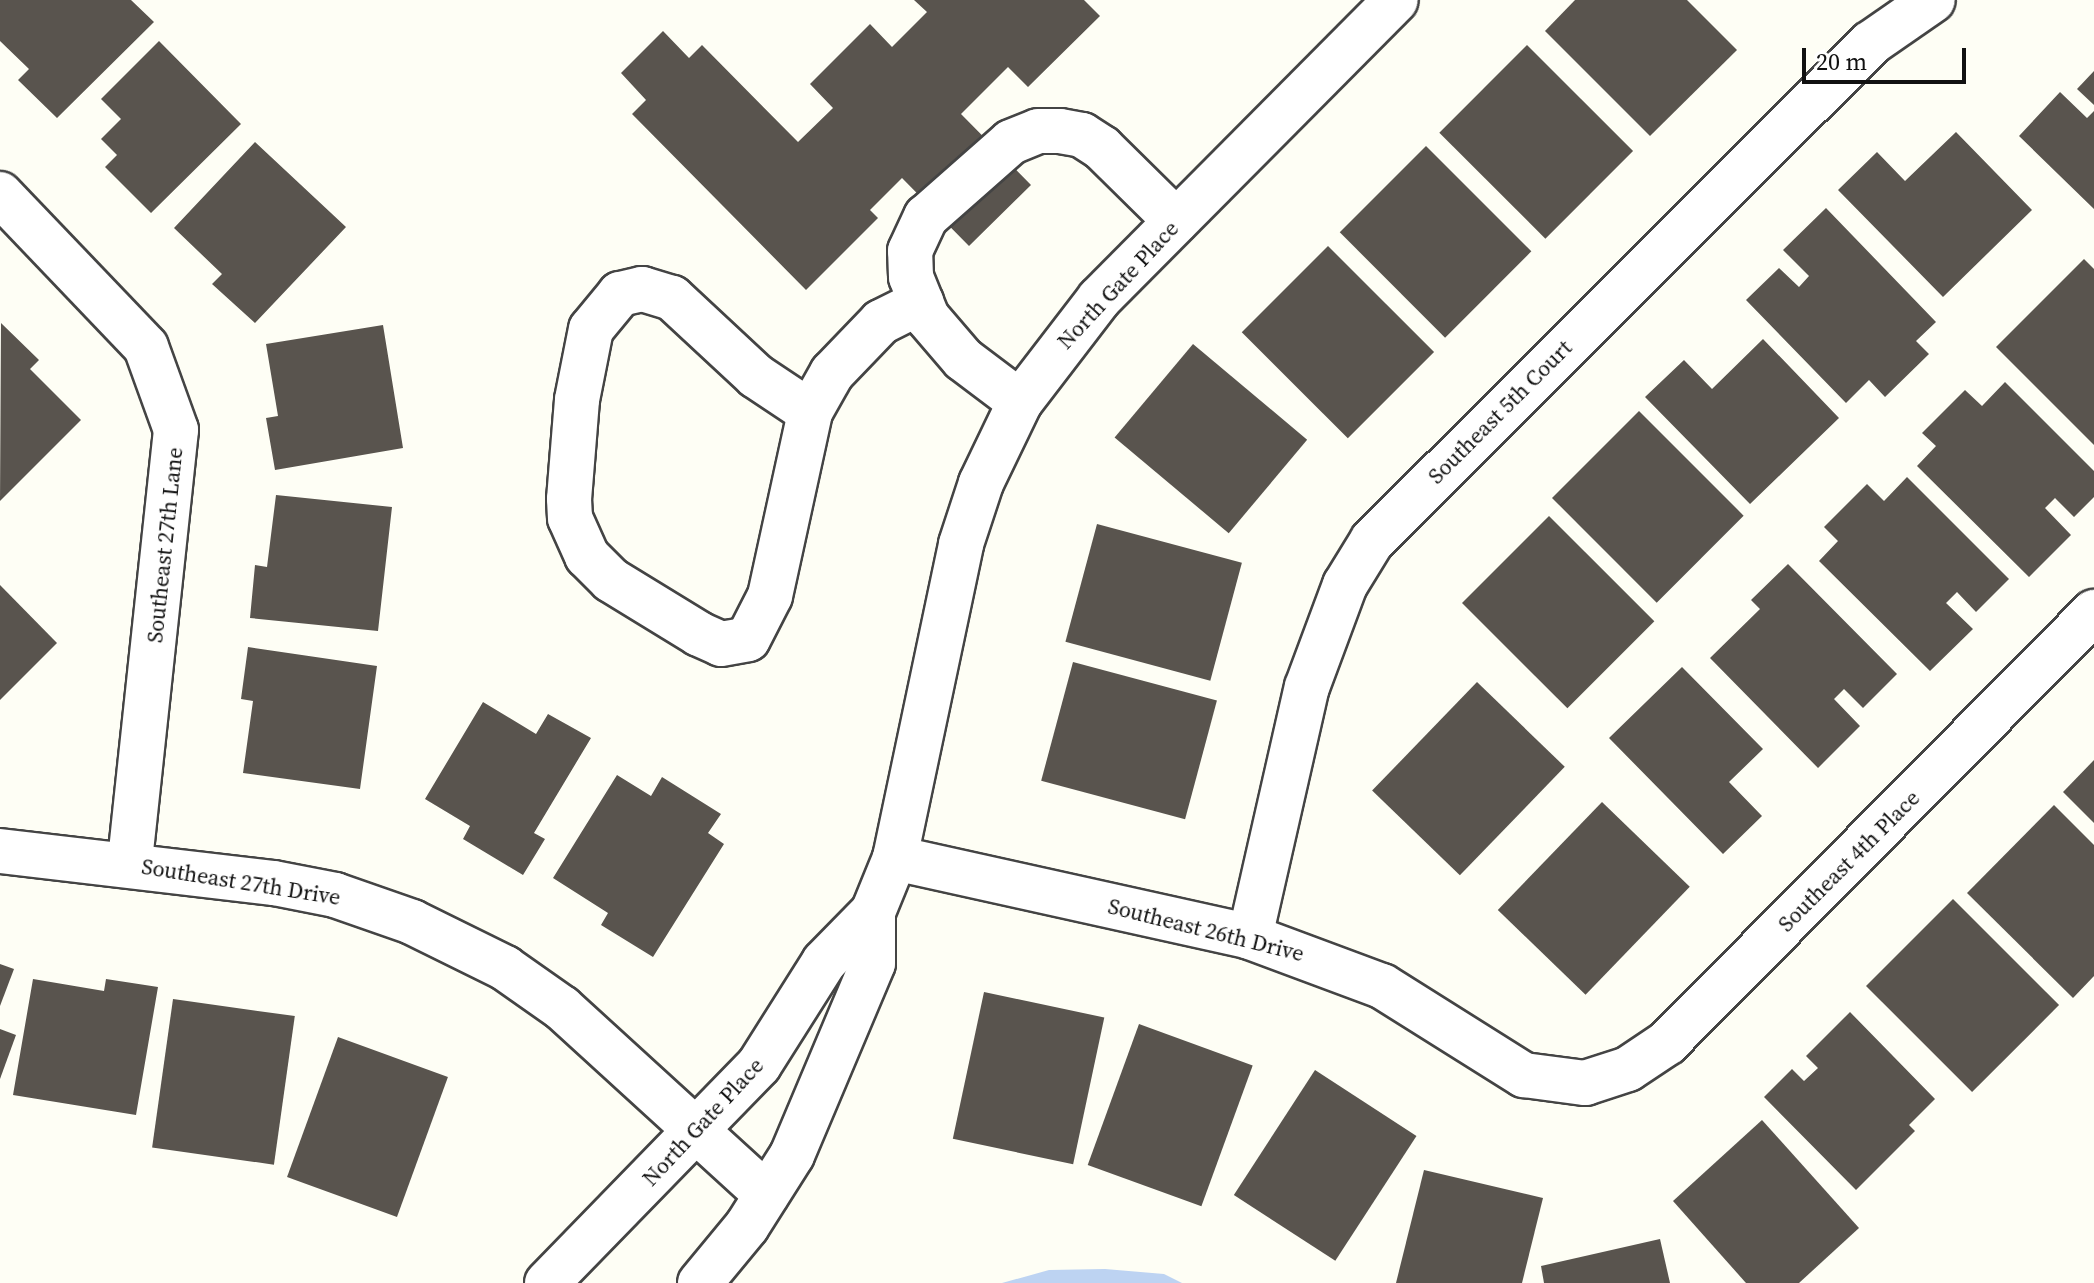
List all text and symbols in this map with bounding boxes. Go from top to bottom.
scale bar [1806,32,1970,82]
text: 20 m [1816,45,1867,78]
street label: North Gate Place [1052,216,1184,354]
street label: Southeast 5th Court [1423,335,1577,489]
street label: Southeast 27th Lane [142,446,188,644]
street label: Southeast 4th Place [1773,785,1925,937]
street label: Southeast 27th Drive [140,853,342,911]
street label: Southeast 26th Drive [1105,893,1307,967]
street label: North Gate Place [637,1053,769,1191]

